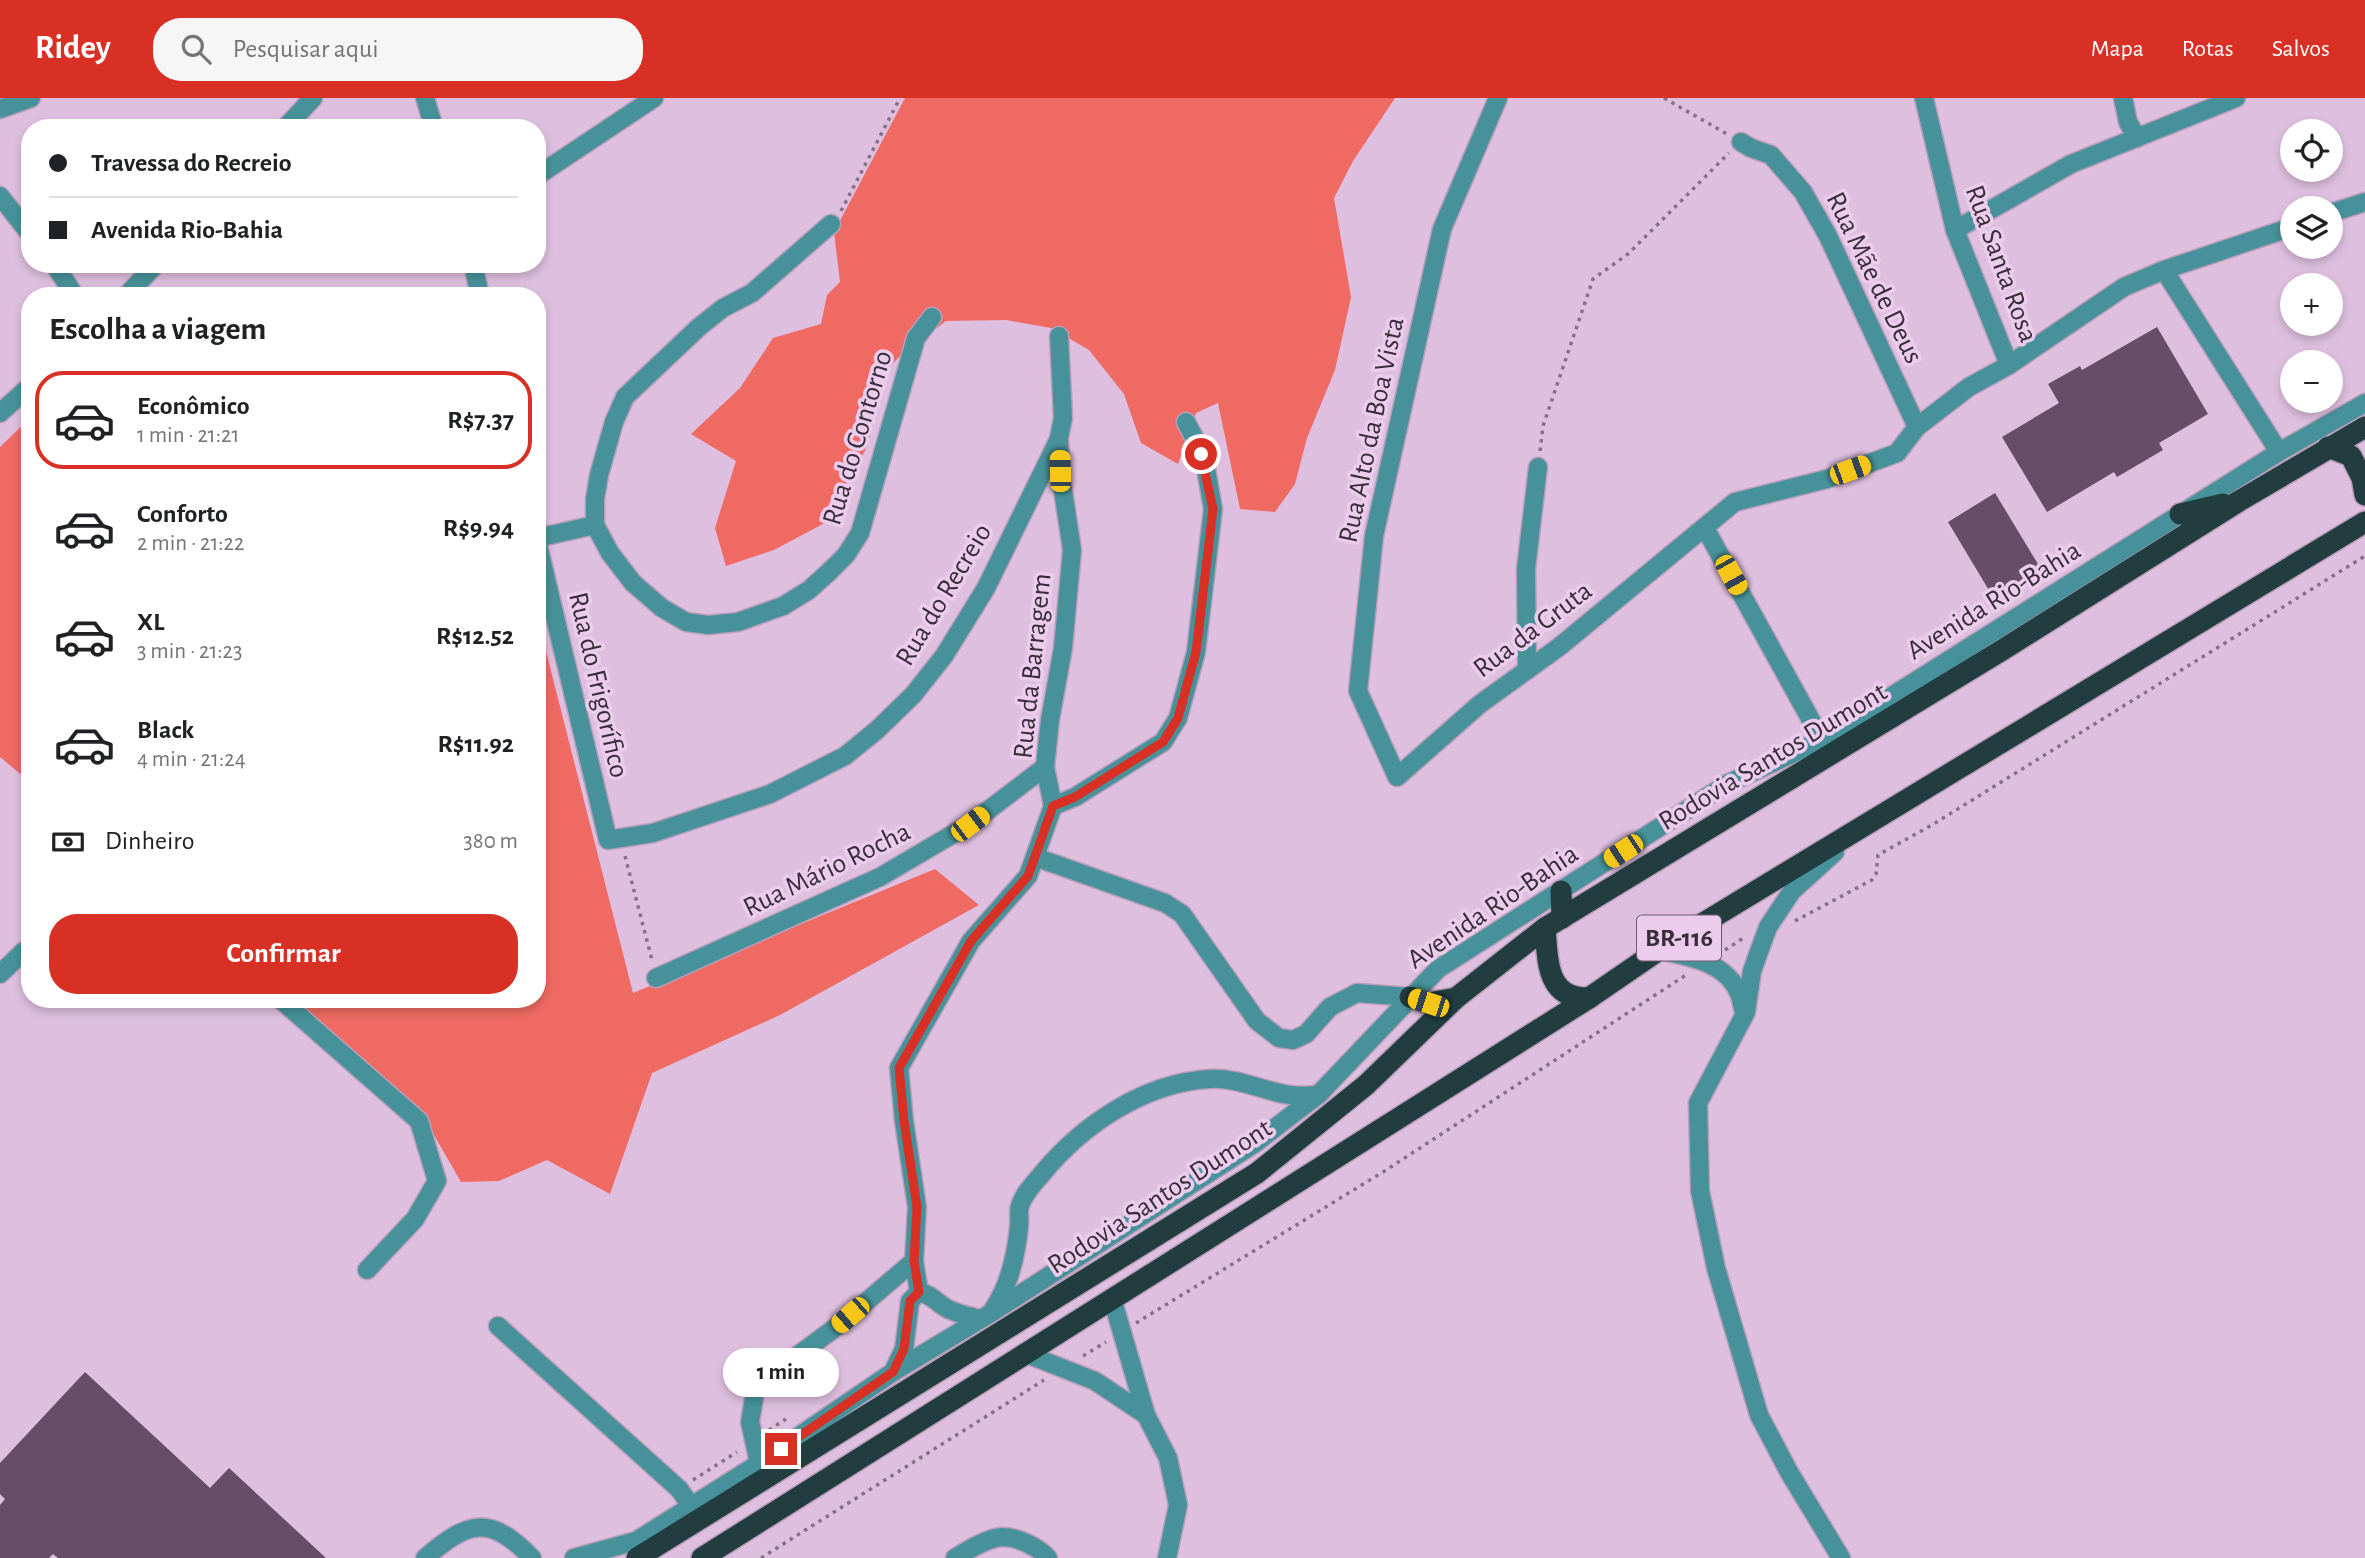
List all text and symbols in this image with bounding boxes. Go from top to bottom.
search box [153,18,643,81]
icon: search [177,30,215,68]
text: Ridey [35,32,111,65]
text: Pesquisar aqui [233,36,379,62]
text: Mapa [2091,37,2144,61]
text: Rotas [2182,37,2234,61]
text: Salvos [2272,37,2330,61]
map controls [2280,119,2343,413]
button: locate [2280,119,2343,182]
text: Travessa do Recreio [91,150,292,176]
street label: Rua Santa Rosa [1960,182,2042,346]
street label: Rua Mãe de Deus [1820,188,1928,368]
button: layers [2280,196,2343,259]
text: Avenida Rio-Bahia [91,217,283,243]
button: + [2280,273,2343,336]
text: Escolha a viagem [49,313,266,345]
street label: Rua Alto da Boa Vista [1334,315,1410,545]
street label: Rua do Contorno [818,347,898,529]
button: − [2280,350,2343,413]
icon: car [53,389,116,452]
text: Econômico [137,393,250,419]
text: R$7.37 [447,407,514,433]
text: 1 min · 21:21 [137,424,239,447]
route start [1185,438,1217,470]
car [1050,450,1071,492]
car [1827,453,1874,487]
icon: car [53,497,116,560]
text: Conforto [137,501,228,527]
text: R$9.94 [443,515,514,541]
street label: Rua do Recreio [891,519,997,671]
text: 2 min · 21:22 [137,532,245,555]
street label: Avenida Rio-Bahia [1902,536,2086,666]
car [1712,552,1751,598]
street label: Rua da Barragem [1009,572,1057,760]
street label: Rua da Gruta [1469,577,1598,683]
street label: Rua do Frigorífico [563,589,633,781]
icon: car [53,605,116,668]
text: XL [137,609,164,635]
text: R$12.52 [436,623,514,649]
text: 3 min · 21:23 [137,640,243,663]
street label: Rodovia Santos Dumont [1654,678,1892,836]
icon: car [53,713,116,776]
text: Black [137,717,194,743]
text: R$11.92 [437,731,514,757]
text: 4 min · 21:24 [137,748,246,771]
car [947,803,994,845]
street label: Rua Mário Rocha [739,817,915,922]
icon: cash [49,823,87,861]
text: Dinheiro [105,828,194,854]
text: 380 m [463,830,518,853]
car [1600,831,1647,871]
street label: Avenida Rio-Bahia [1403,840,1584,974]
button: Confirmar [49,914,518,994]
road number: BR-116 [1637,916,1721,960]
car [1405,987,1452,1019]
street label: Rodovia Santos Dumont [1043,1114,1277,1280]
car [828,1293,873,1337]
callout: 1 min [723,1348,839,1396]
text: 1 min [757,1361,805,1384]
route end [765,1433,797,1465]

